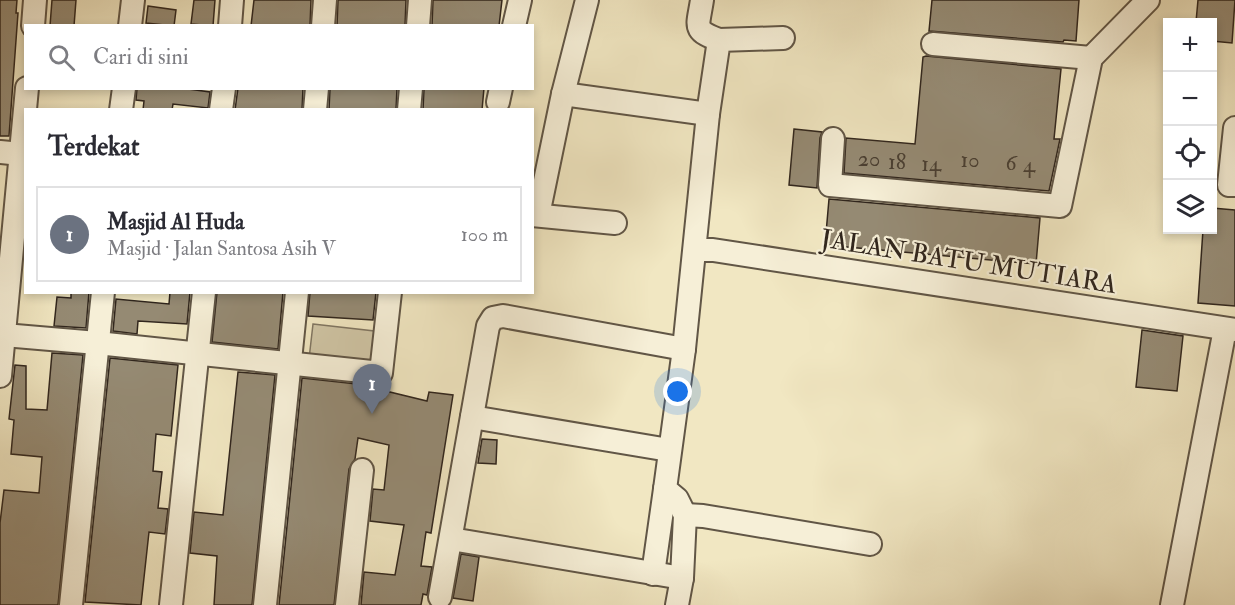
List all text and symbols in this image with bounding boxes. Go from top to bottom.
map controls [1163,18,1217,234]
button: + [1163,18,1217,72]
search box [24,24,534,90]
icon: search [45,41,78,74]
text: Cari di sini [93,43,189,71]
button: − [1163,72,1217,126]
button: locate [1163,126,1217,180]
text: Terdekat [48,131,139,163]
house number: 20 [858,145,880,173]
house number: 10 [960,146,980,174]
house number: 18 [888,148,906,176]
house number: 6 [1005,149,1018,177]
house number: 14 [921,150,942,178]
house number: 4 [1023,151,1036,179]
button: layers [1163,180,1217,234]
text: Masjid Al Huda [107,208,244,236]
text: 1 [66,222,73,247]
text: 100 m [461,222,508,247]
street label: JALAN BATU MUTIARA [818,223,1120,301]
text: Masjid · Jalan Santosa Asih V [107,236,336,261]
pin: 1 [352,364,392,414]
your location [663,377,692,406]

